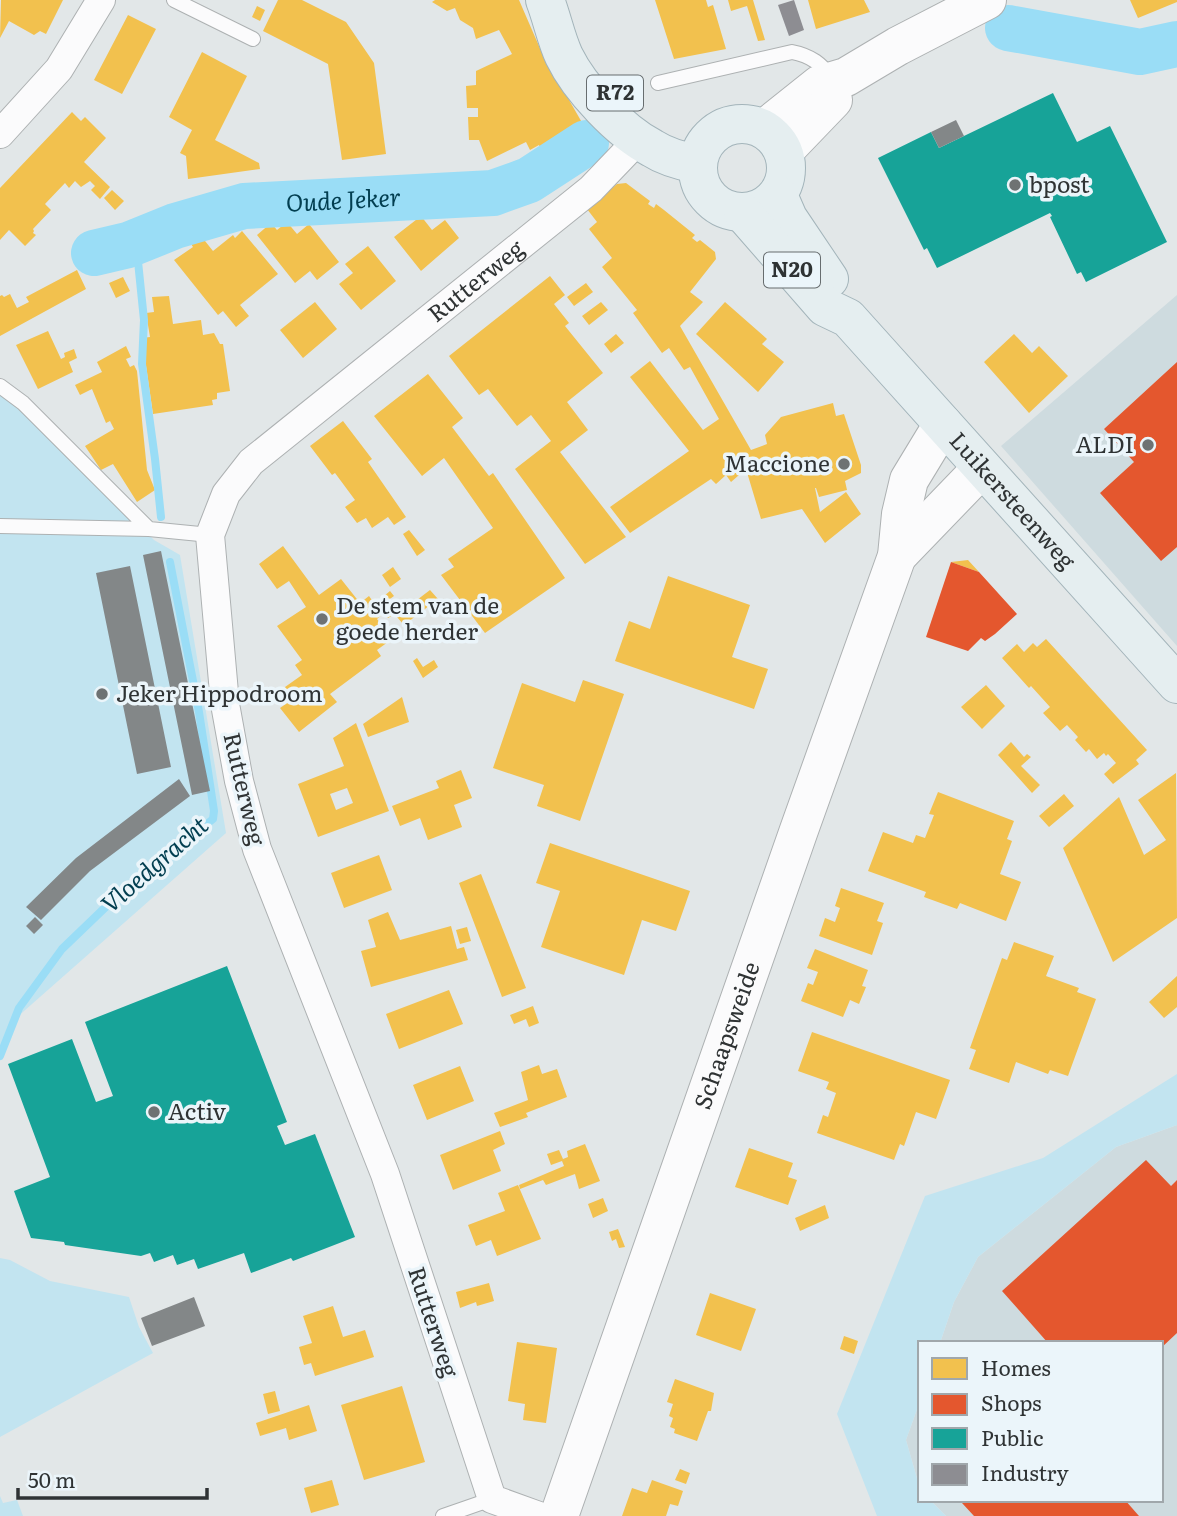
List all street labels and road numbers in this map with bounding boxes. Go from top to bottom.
road number: R72 [587,76,643,110]
street label: Rutterweg [419,230,530,329]
road number: N20 [764,252,820,288]
street label: Luikersteenweg [943,423,1085,576]
street label: Rutterweg [216,729,275,848]
street label: Schaapsweide [684,957,767,1113]
street label: Rutterweg [401,1262,469,1381]

